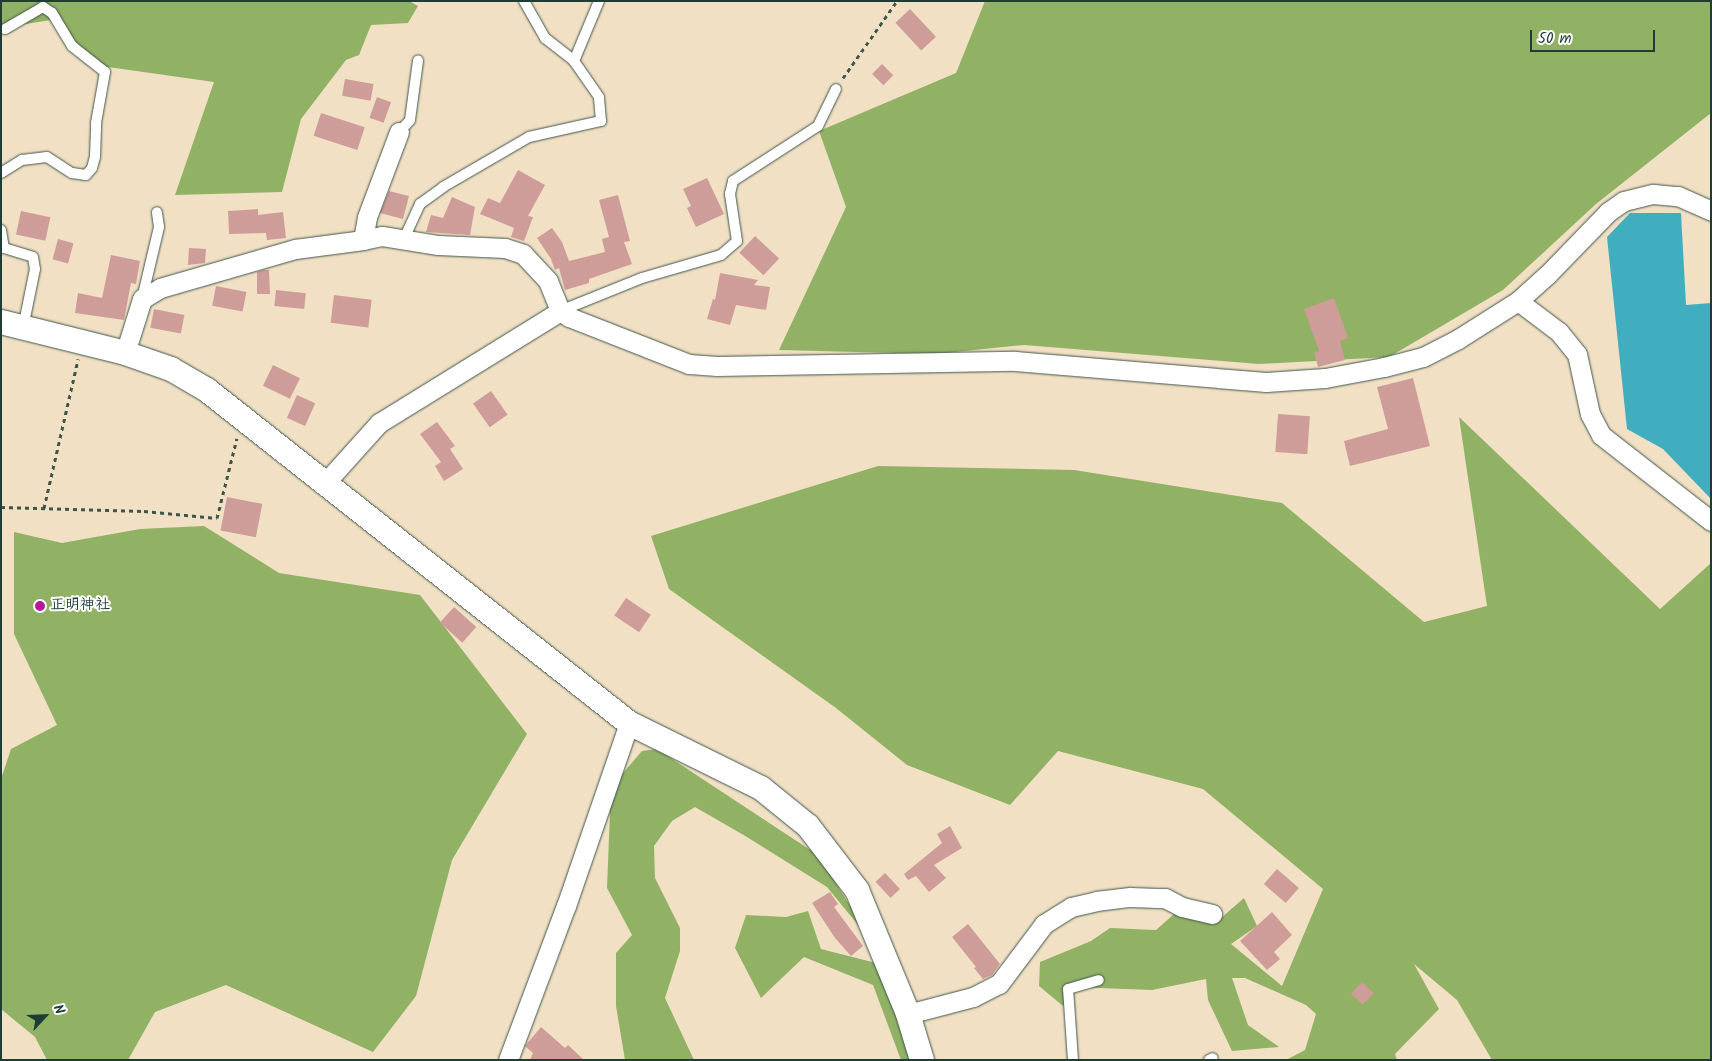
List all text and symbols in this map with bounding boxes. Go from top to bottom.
scale bar [1532,20,1657,52]
text: 50 m [1538,27,1572,51]
place label: 正明神社 [50,597,110,615]
marker: 正明神社 [34,600,46,612]
north arrow [20,991,70,1041]
text: N [47,1001,70,1018]

